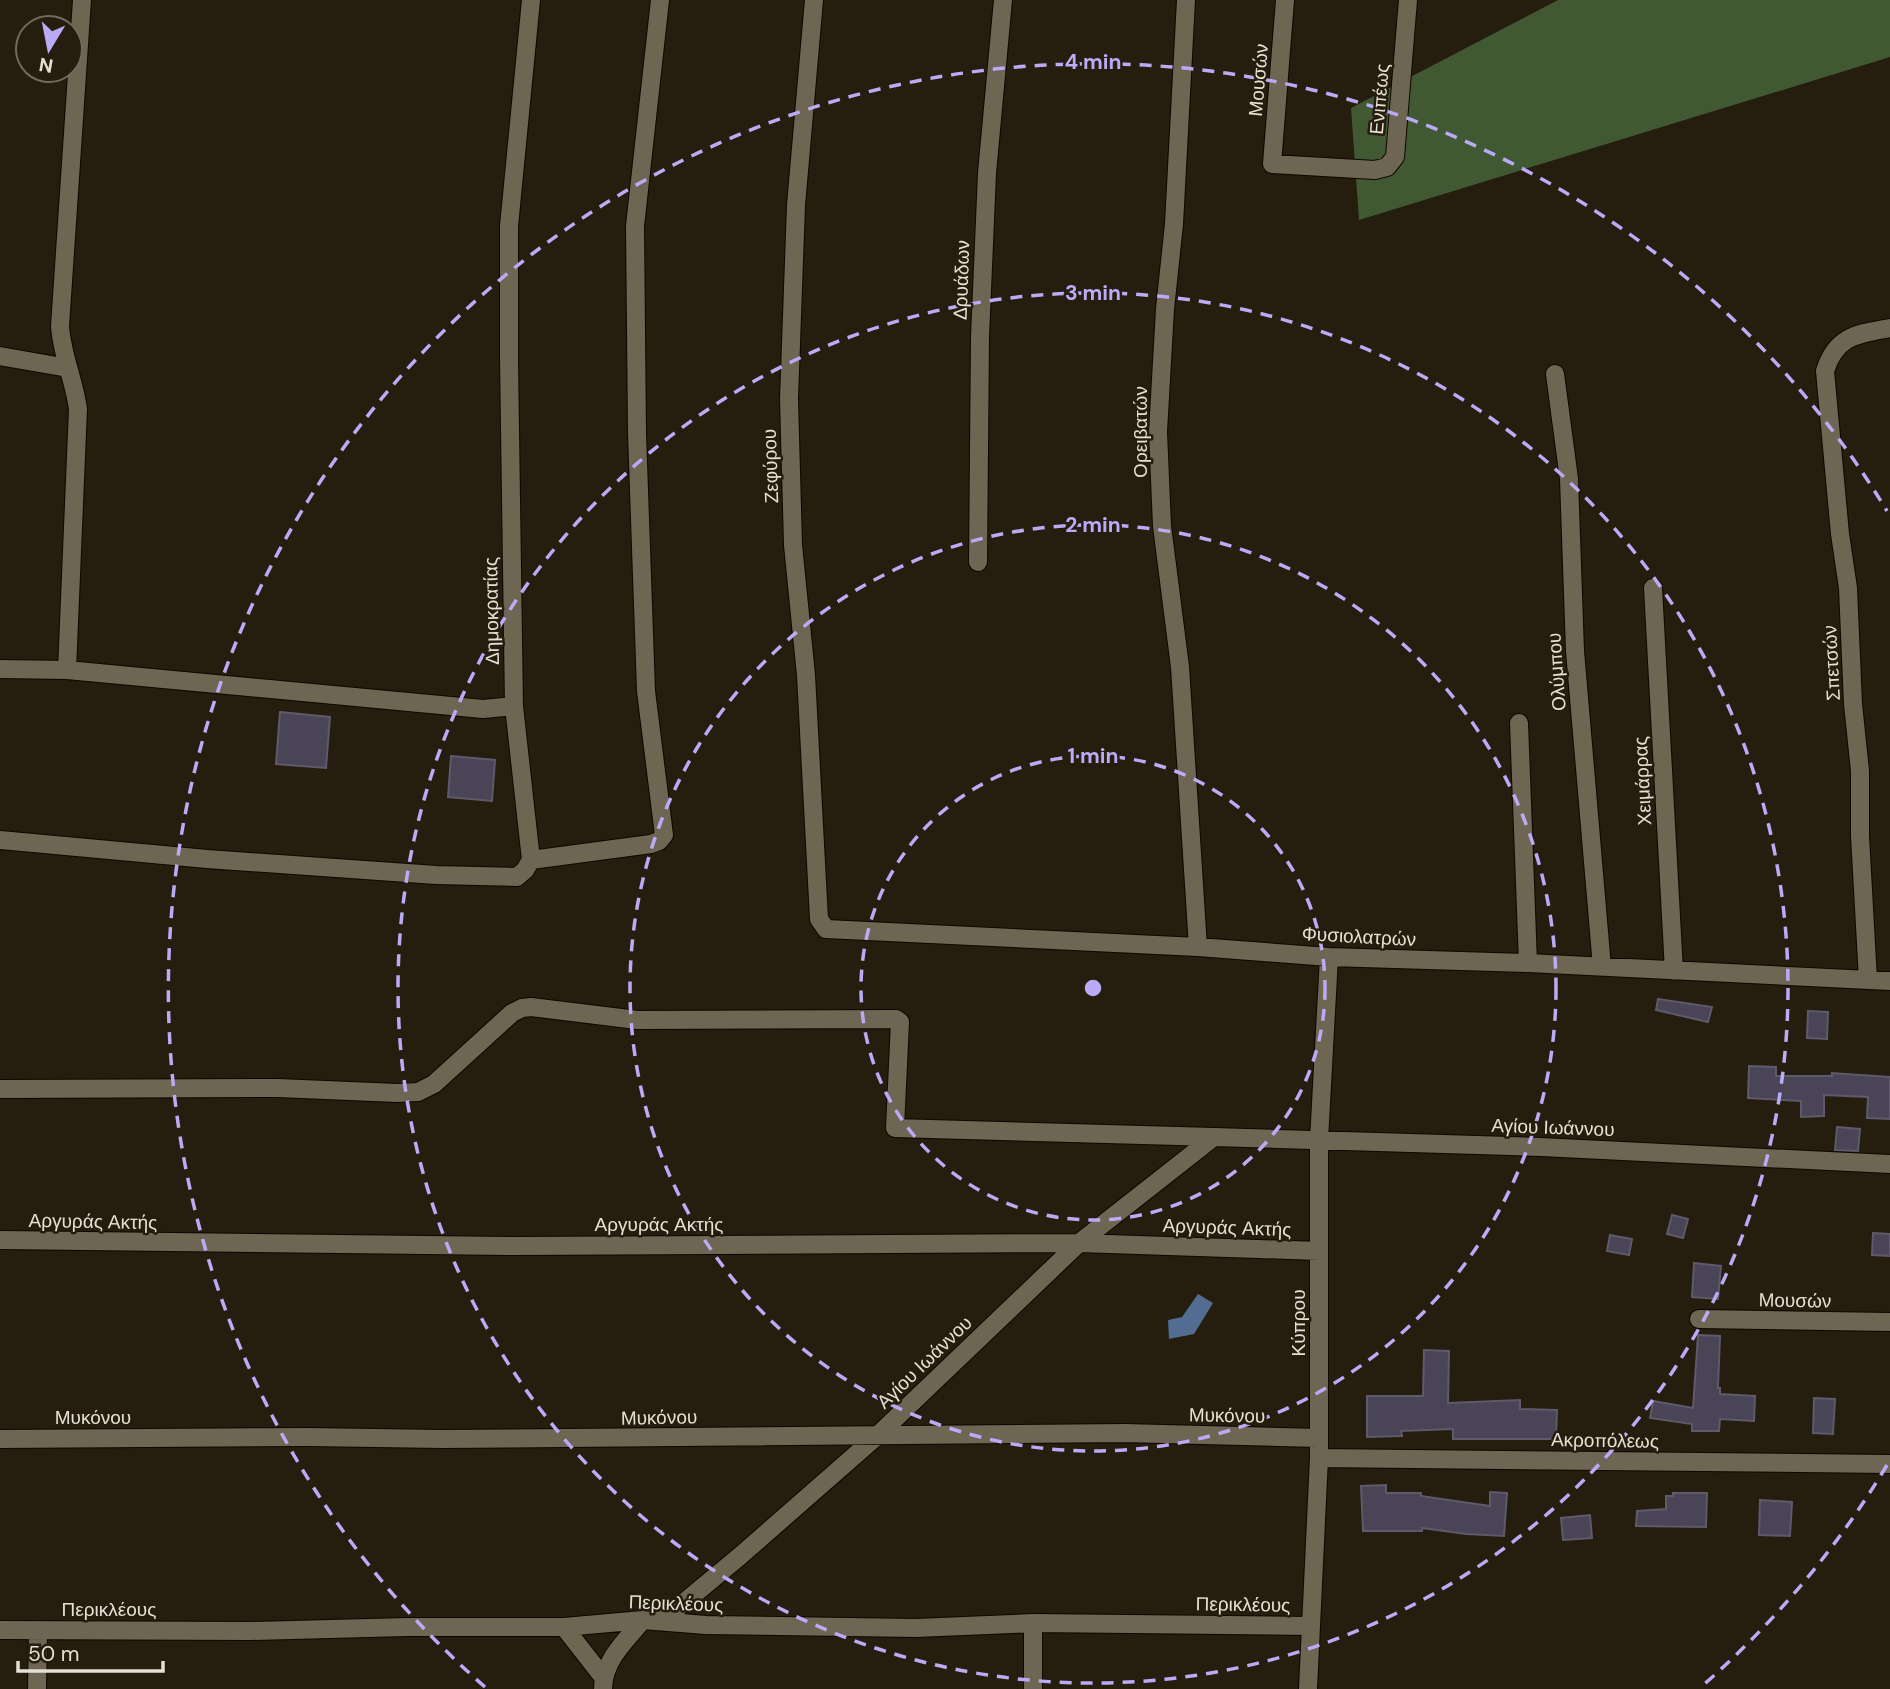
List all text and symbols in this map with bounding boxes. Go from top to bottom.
north arrow [14,14,84,84]
street label: Μουσών [1243,43,1274,117]
text: 4 min [1064,48,1122,76]
text: N [37,52,55,79]
street label: Ενιπέως [1364,63,1395,136]
street label: Δρυάδων [948,240,975,320]
text: 3 min [1065,279,1121,307]
street label: Ορειβατών [1128,386,1153,478]
street label: Ζεφύρου [757,428,784,504]
text: 2 min [1065,511,1121,539]
street label: Δημοκρατίας [478,557,505,665]
street label: Σπετσών [1817,624,1846,701]
street label: Ολύμπου [1541,632,1572,712]
street label: Χειμάρρας [1628,736,1657,826]
text: 1 min [1067,742,1119,770]
street label: Φυσιολατρών [1301,921,1417,952]
centre of rings [1081,976,1105,1000]
street label: Αγίου Ιωάννου [1491,1113,1615,1142]
street label: Αργυράς Ακτής [28,1208,158,1235]
street label: Αργυράς Ακτής [595,1212,723,1237]
street label: Αργυράς Ακτής [1162,1213,1292,1242]
street label: Μουσών [1758,1287,1832,1314]
street label: Κύπρου [1286,1289,1311,1357]
street label: Αγίου Ιωάννου [871,1311,977,1414]
street label: Μυκόνου [1189,1402,1265,1429]
street label: Μυκόνου [621,1404,697,1431]
street label: Μυκόνου [55,1405,131,1430]
street label: Ακροπόλεως [1551,1427,1659,1454]
street label: Περικλέους [628,1589,724,1618]
street label: Περικλέους [1195,1591,1291,1618]
street label: Περικλέους [62,1597,156,1622]
scale bar [18,1630,163,1674]
text: 50 m [28,1640,79,1668]

